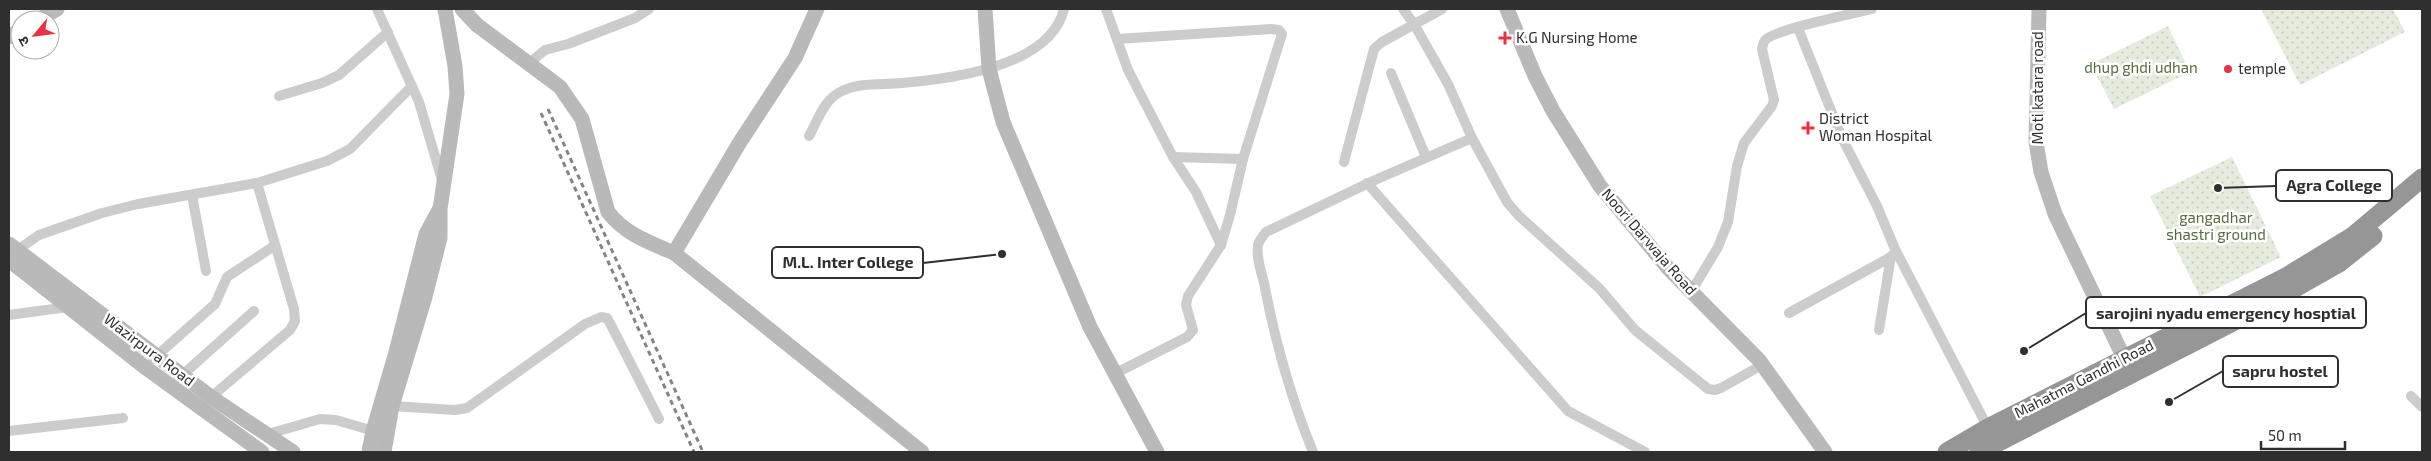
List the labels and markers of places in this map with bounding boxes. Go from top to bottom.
place label: K.G Nursing Home [1516,28,1638,46]
marker: K.G Nursing Home [1498,31,1512,45]
place label: temple [2238,59,2286,77]
marker: temple [2222,63,2234,75]
place label: District Woman Hospital [1819,109,1932,144]
marker: District Woman Hospital [1801,121,1815,135]
callout: Agra College [2276,170,2392,201]
callout: M.L. Inter College [772,247,923,278]
callout: sarojini nyadu emergency hosptial [2086,297,2366,328]
callout: sapru hostel [2223,356,2338,387]

